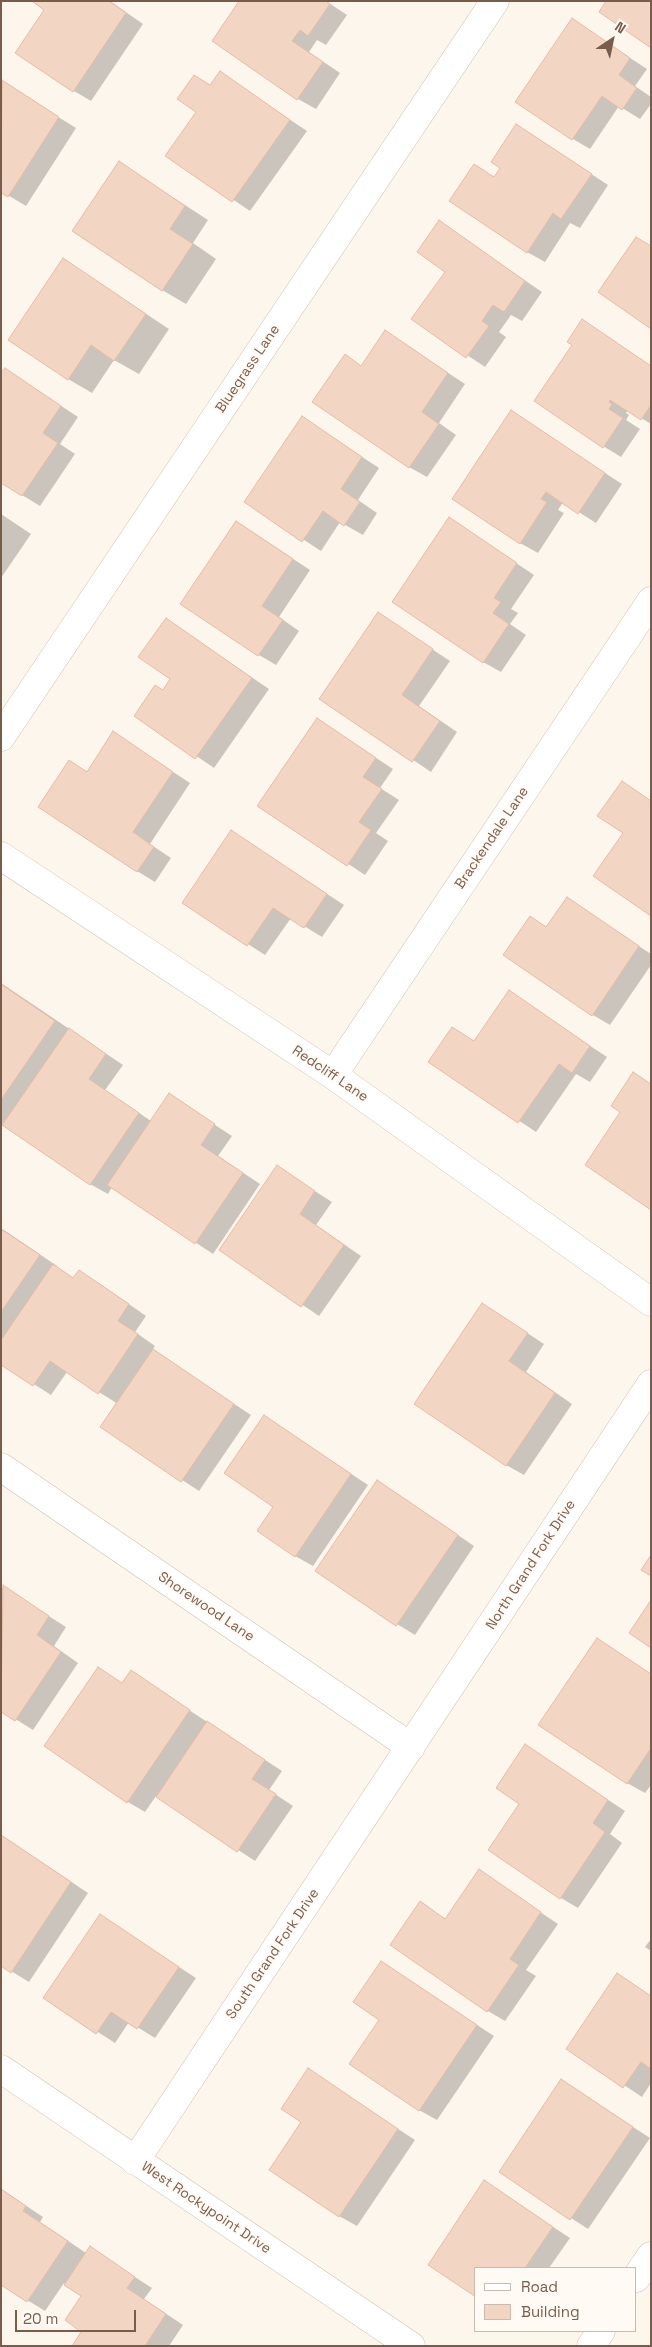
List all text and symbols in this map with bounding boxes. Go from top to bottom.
north arrow [587,15,637,65]
text: N [611,17,629,38]
street label: Bluegrass Lane [212,322,284,416]
street label: Brackendale Lane [452,784,532,892]
street label: Redcliff Lane [289,1042,371,1106]
street label: North Grand Fork Drive [483,1497,579,1633]
street label: Shorewood Lane [155,1569,257,1645]
street label: South Grand Fork Drive [223,1885,323,2023]
street label: West Rockypoint Drive [138,2158,274,2258]
legend [474,2267,637,2332]
text: Road [521,2277,558,2296]
scale bar [18,2300,139,2332]
text: Building [521,2302,580,2321]
text: 20 m [23,2309,58,2328]

